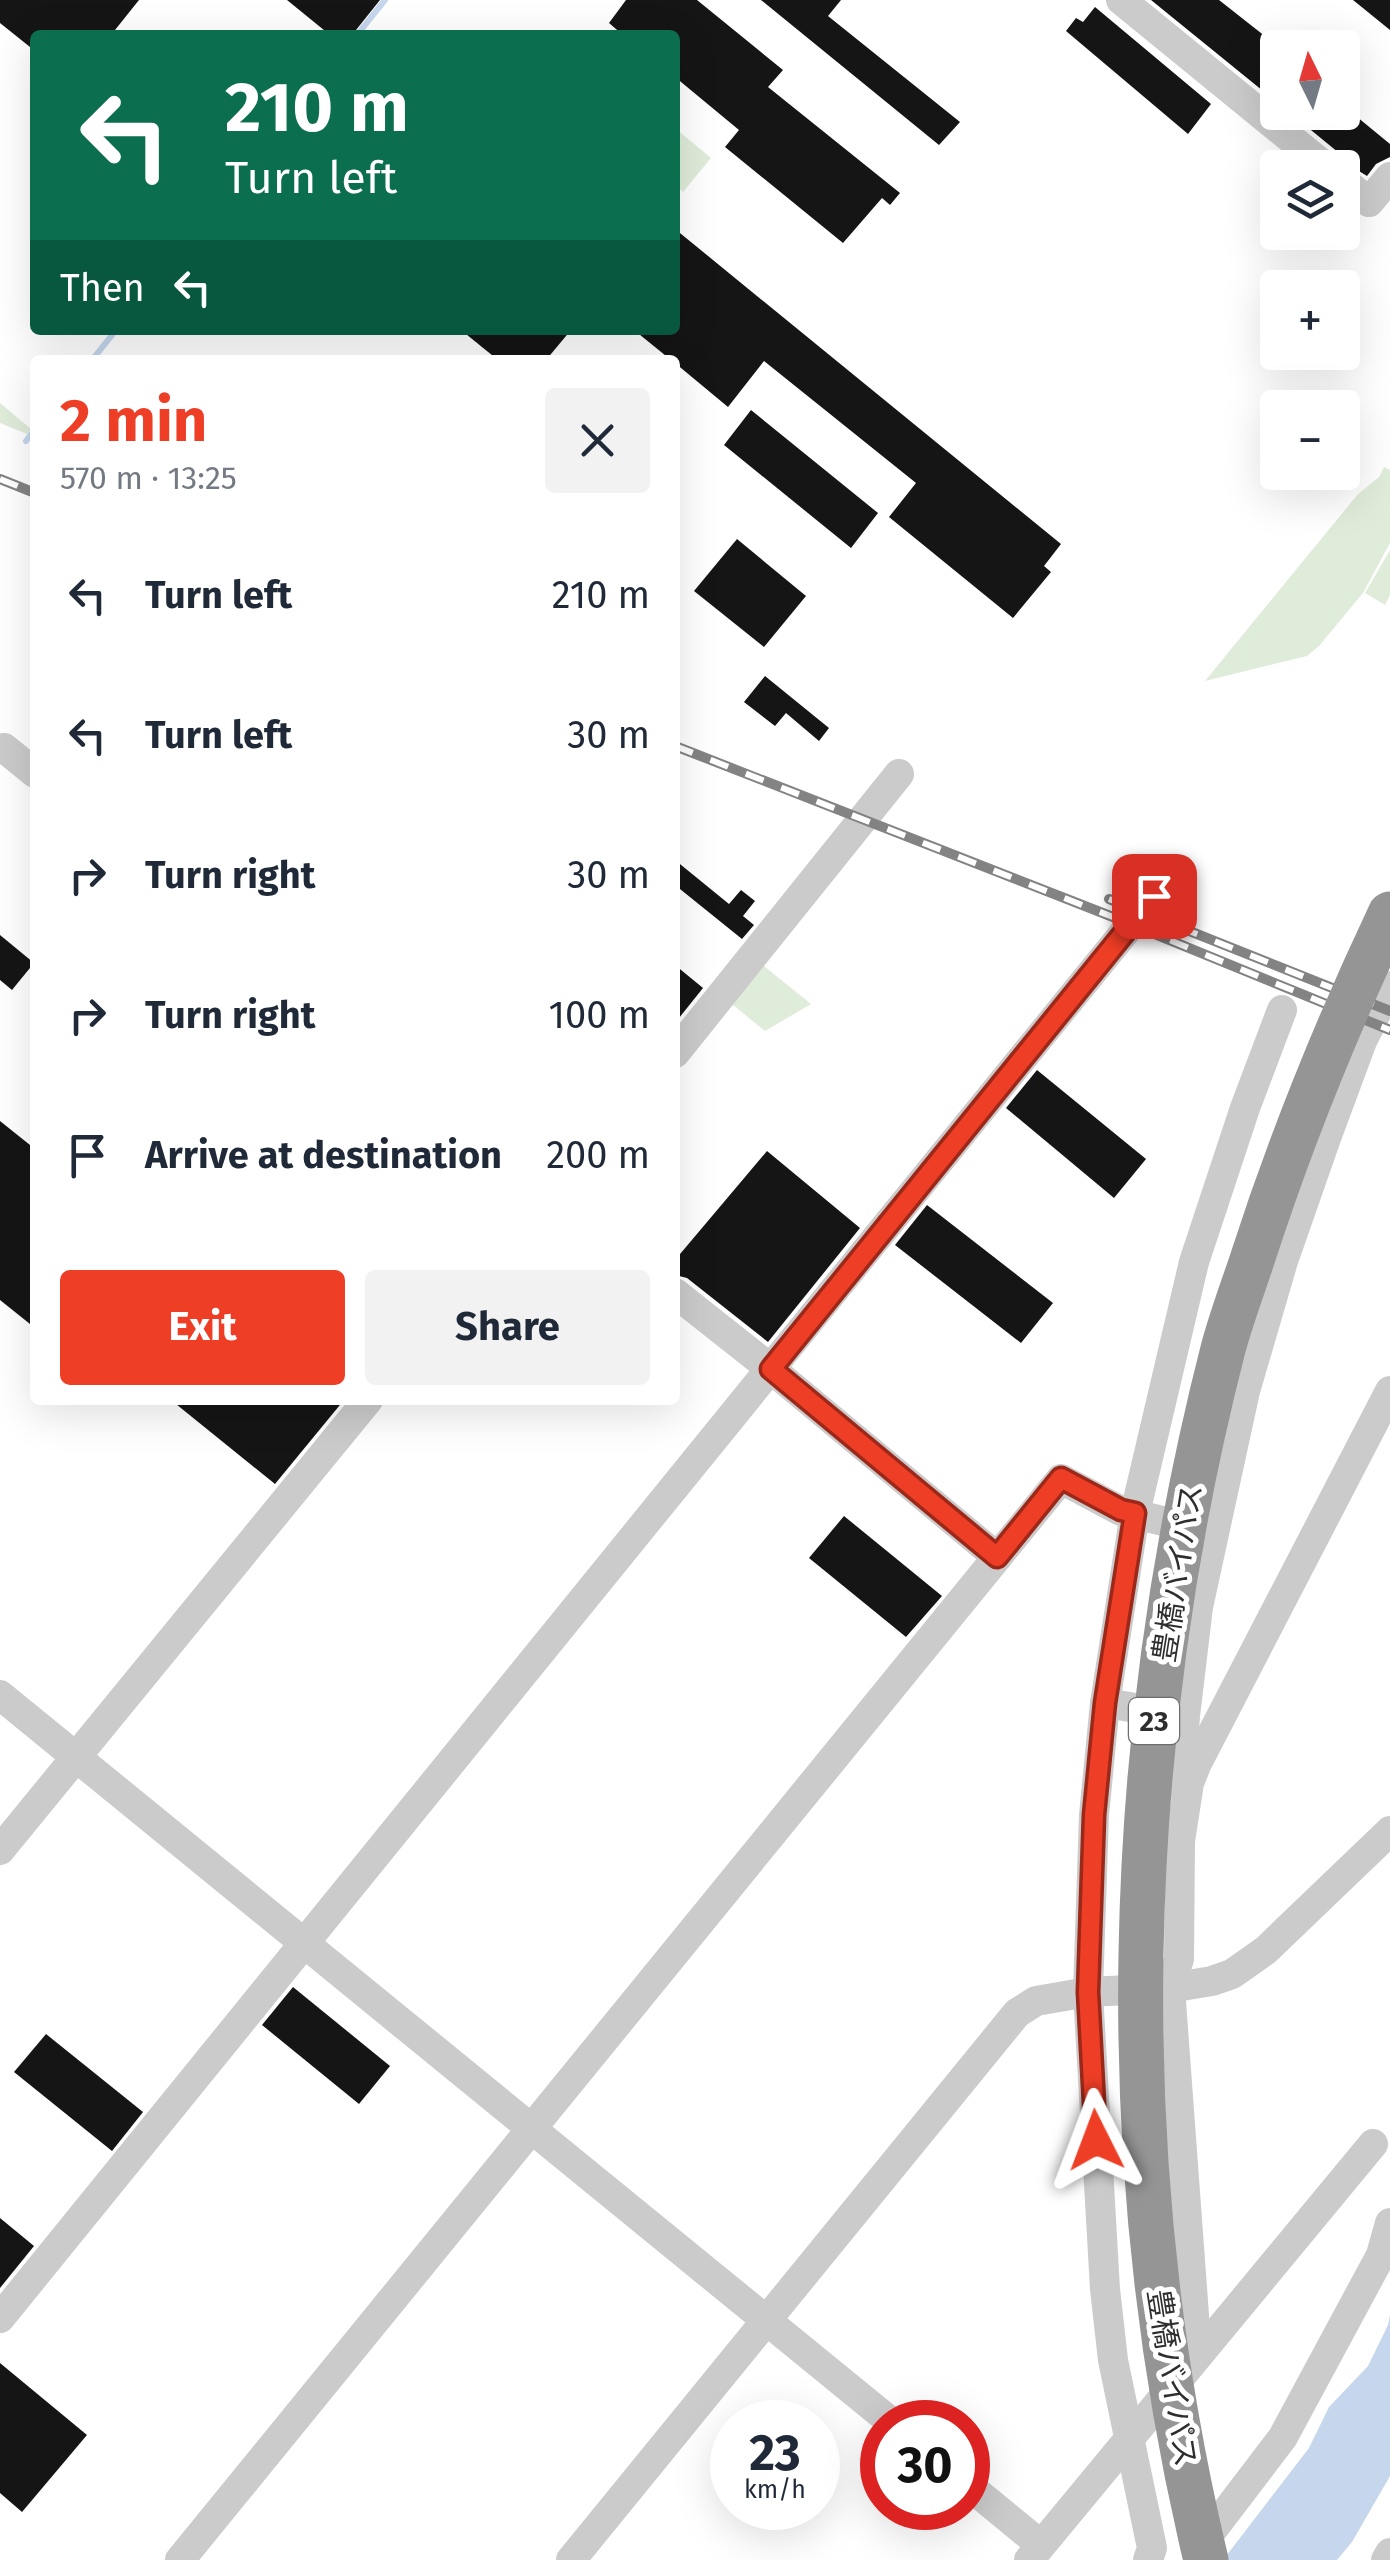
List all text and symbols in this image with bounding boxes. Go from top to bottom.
north arrow [1260,30,1360,130]
map controls [1260,30,1360,490]
text: 210 m [225,66,409,150]
icon: left [60,70,190,200]
button: layers [1260,150,1360,250]
text: Turn left [225,151,397,205]
icon: left [165,260,220,315]
text: Then [60,265,145,311]
button: + [1260,270,1360,370]
text: 2 min [60,385,207,457]
button: close [545,388,650,493]
button: − [1260,390,1360,490]
text: 570 m · 13:25 [60,459,237,497]
icon: left [60,568,115,623]
text: Turn left [145,572,292,618]
text: 210 m [552,572,650,618]
icon: left [60,708,115,763]
text: Turn left [145,712,292,758]
text: 30 m [567,712,650,758]
icon: right [60,848,115,903]
text: Turn right [145,852,315,898]
text: 30 m [567,852,650,898]
pin [1112,854,1197,939]
icon: arrive [1127,869,1182,924]
icon: right [60,988,115,1043]
text: Turn right [145,992,315,1038]
text: 100 m [549,992,650,1038]
icon: arrive [60,1128,115,1183]
text: Arrive at destination [145,1132,502,1178]
text: 200 m [546,1132,650,1178]
button: Exit [60,1270,345,1385]
button: Share [365,1270,650,1385]
street label: 豊橋バイパス [1146,1482,1210,1664]
road number: 23 [1129,1698,1179,1744]
position arrow [1044,2088,1148,2192]
street label: 豊橋バイパス [1140,2287,1204,2469]
speed limit sign: 30 [860,2400,990,2530]
text: 23 [749,2423,801,2483]
text: km/h [744,2475,806,2505]

